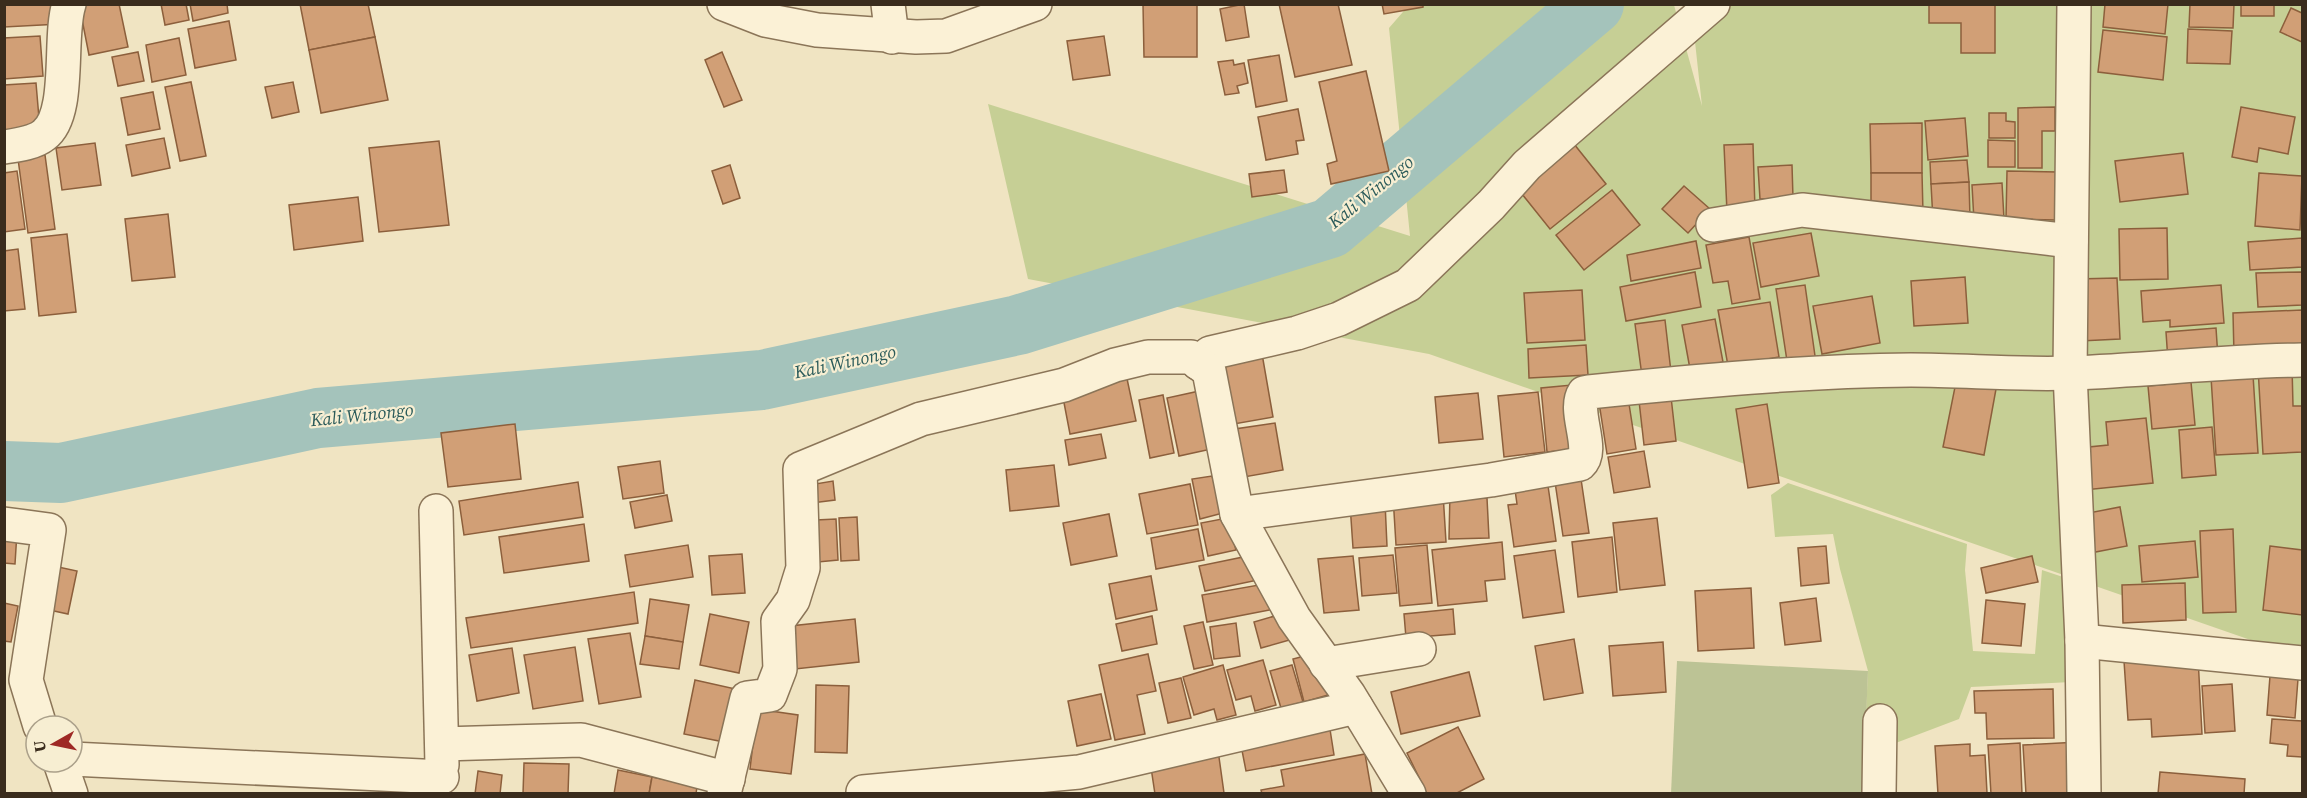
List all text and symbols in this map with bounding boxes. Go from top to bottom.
water label: Kali Winongo [1322,149,1419,234]
water label: Kali Winongo [791,338,898,385]
water label: Kali Winongo [308,397,415,432]
north arrow [24,714,84,774]
text: U [27,739,51,754]

